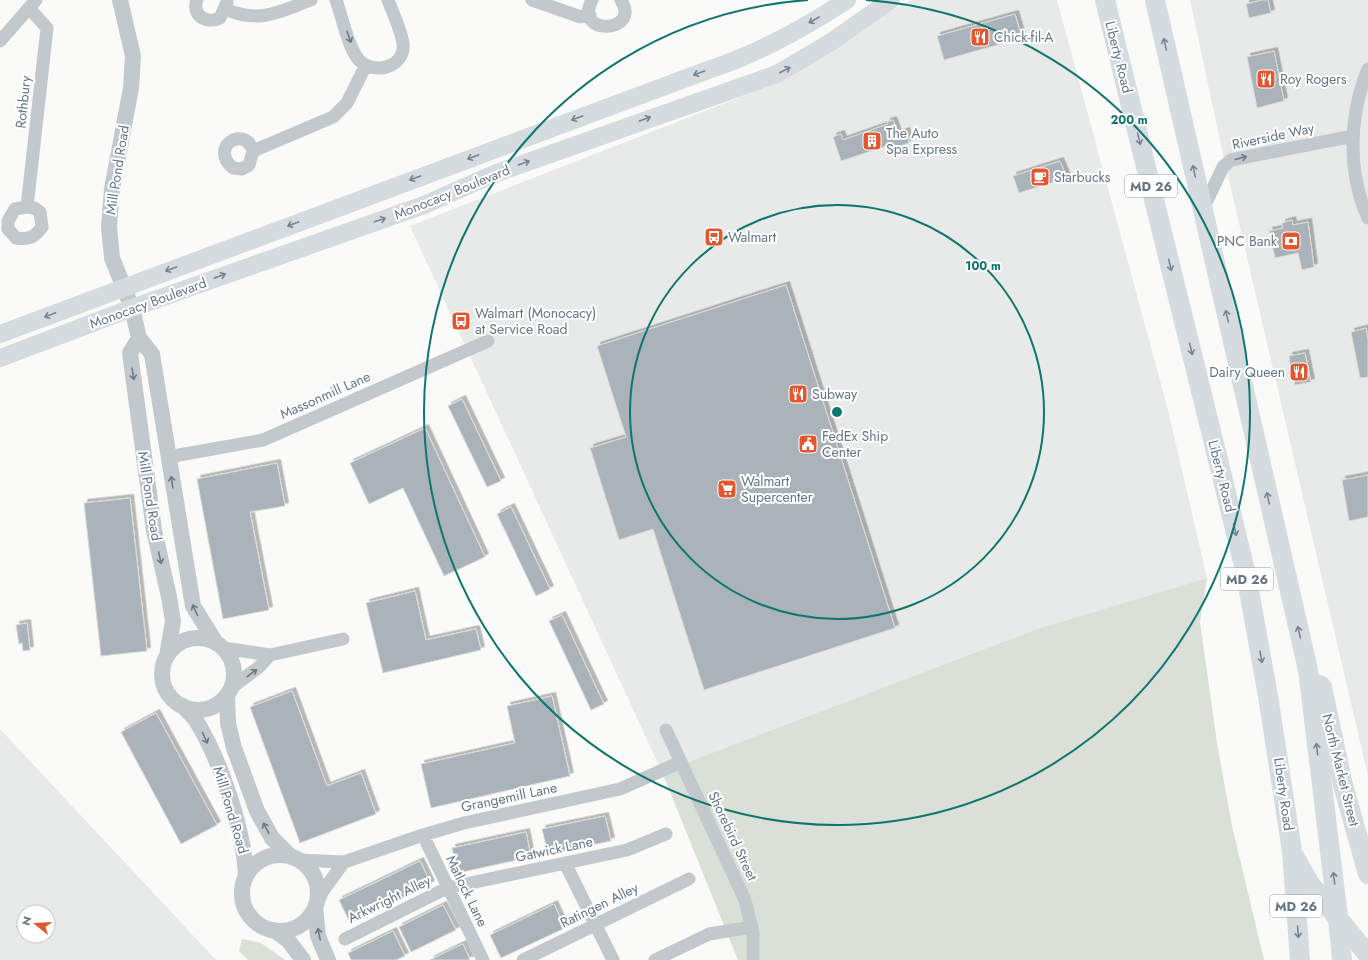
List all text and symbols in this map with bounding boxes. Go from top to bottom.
one-way arrow [808,17,820,25]
street label: Liberty Road [1100,19,1138,95]
restaurant icon: Chick-fil-A [969,26,991,48]
place label: Chick-fil-A [994,27,1054,47]
one-way arrow [345,31,353,43]
one-way arrow [1161,38,1169,51]
one-way arrow [778,66,790,73]
restaurant icon: Roy Rogers [1255,68,1277,90]
one-way arrow [693,69,705,77]
place label: Roy Rogers [1280,69,1347,89]
street label: Rothbury [10,74,36,129]
text: 200 m [1110,111,1148,129]
one-way arrow [571,115,583,123]
one-way arrow [639,115,651,123]
street label: Riverside Way [1230,117,1317,154]
place label: The Auto Spa Express [886,123,958,159]
street label: Mill Pond Road [100,124,134,216]
building icon: The Auto Spa Express [861,130,883,152]
one-way arrow [1136,132,1144,145]
one-way arrow [468,153,480,161]
one-way arrow [1234,153,1247,161]
one-way arrow [518,159,530,167]
street label: Monocacy Boulevard [391,160,513,224]
one-way arrow [1189,165,1197,178]
cafe icon: Starbucks [1029,166,1051,188]
place label: Starbucks [1054,167,1111,187]
one-way arrow [409,175,421,183]
road number: MD 26 [1125,175,1177,197]
one-way arrow [373,216,386,223]
one-way arrow [288,220,300,228]
bus stop icon: Walmart [703,226,725,248]
place label: Walmart [728,227,777,247]
bank icon: PNC Bank [1280,230,1302,252]
place label: PNC Bank [1217,231,1278,251]
text: 100 m [965,257,1001,275]
one-way arrow [1167,258,1175,271]
one-way arrow [166,265,178,273]
one-way arrow [214,272,226,280]
street label: Monocacy Boulevard [87,273,209,333]
place label: Walmart (Monocacy) at Service Road [475,303,596,339]
bus stop icon: Walmart (Monocacy) at Service Road [450,310,472,332]
one-way arrow [1223,310,1230,323]
one-way arrow [44,311,56,319]
one-way arrow [1188,342,1195,355]
restaurant icon: Dairy Queen [1288,361,1310,383]
place label: Dairy Queen [1209,362,1285,382]
street label: Massonmill Lane [277,366,373,424]
one-way arrow [129,367,137,380]
restaurant icon: Subway [787,383,809,405]
place label: Subway [812,384,858,404]
centre of rings [830,405,844,419]
place label: FedEx Ship Center [822,426,888,462]
public building icon: FedEx Ship Center [797,433,819,455]
street label: Liberty Road [1203,438,1241,514]
street label: Mill Pond Road [133,450,167,542]
place label: Walmart Supercenter [741,471,813,507]
one-way arrow [168,476,176,489]
supermarket icon: Walmart Supercenter [716,478,738,500]
one-way arrow [1264,492,1272,505]
one-way arrow [1232,523,1240,536]
one-way arrow [157,551,165,564]
road number: MD 26 [1221,568,1273,590]
one-way arrow [191,604,198,616]
one-way arrow [1294,626,1302,639]
one-way arrow [1258,650,1266,663]
one-way arrow [246,669,257,677]
street label: North Market Street [1317,712,1365,829]
one-way arrow [202,731,209,743]
one-way arrow [1314,743,1321,756]
street label: Liberty Road [1269,756,1299,832]
street label: Mill Pond Road [208,764,254,856]
street label: Grangemill Lane [459,777,559,817]
street label: Shorebird Street [704,788,763,885]
one-way arrow [261,822,269,834]
street label: Gatwick Lane [513,831,595,867]
street label: Matlock Lane [441,852,493,930]
street label: Arkwright Alley [344,870,435,928]
one-way arrow [1330,872,1338,885]
street label: Ratingen Alley [557,877,642,933]
road number: MD 26 [1270,895,1322,917]
north arrow [16,904,56,944]
text: N [18,914,35,928]
one-way arrow [1294,925,1301,938]
one-way arrow [314,928,322,941]

